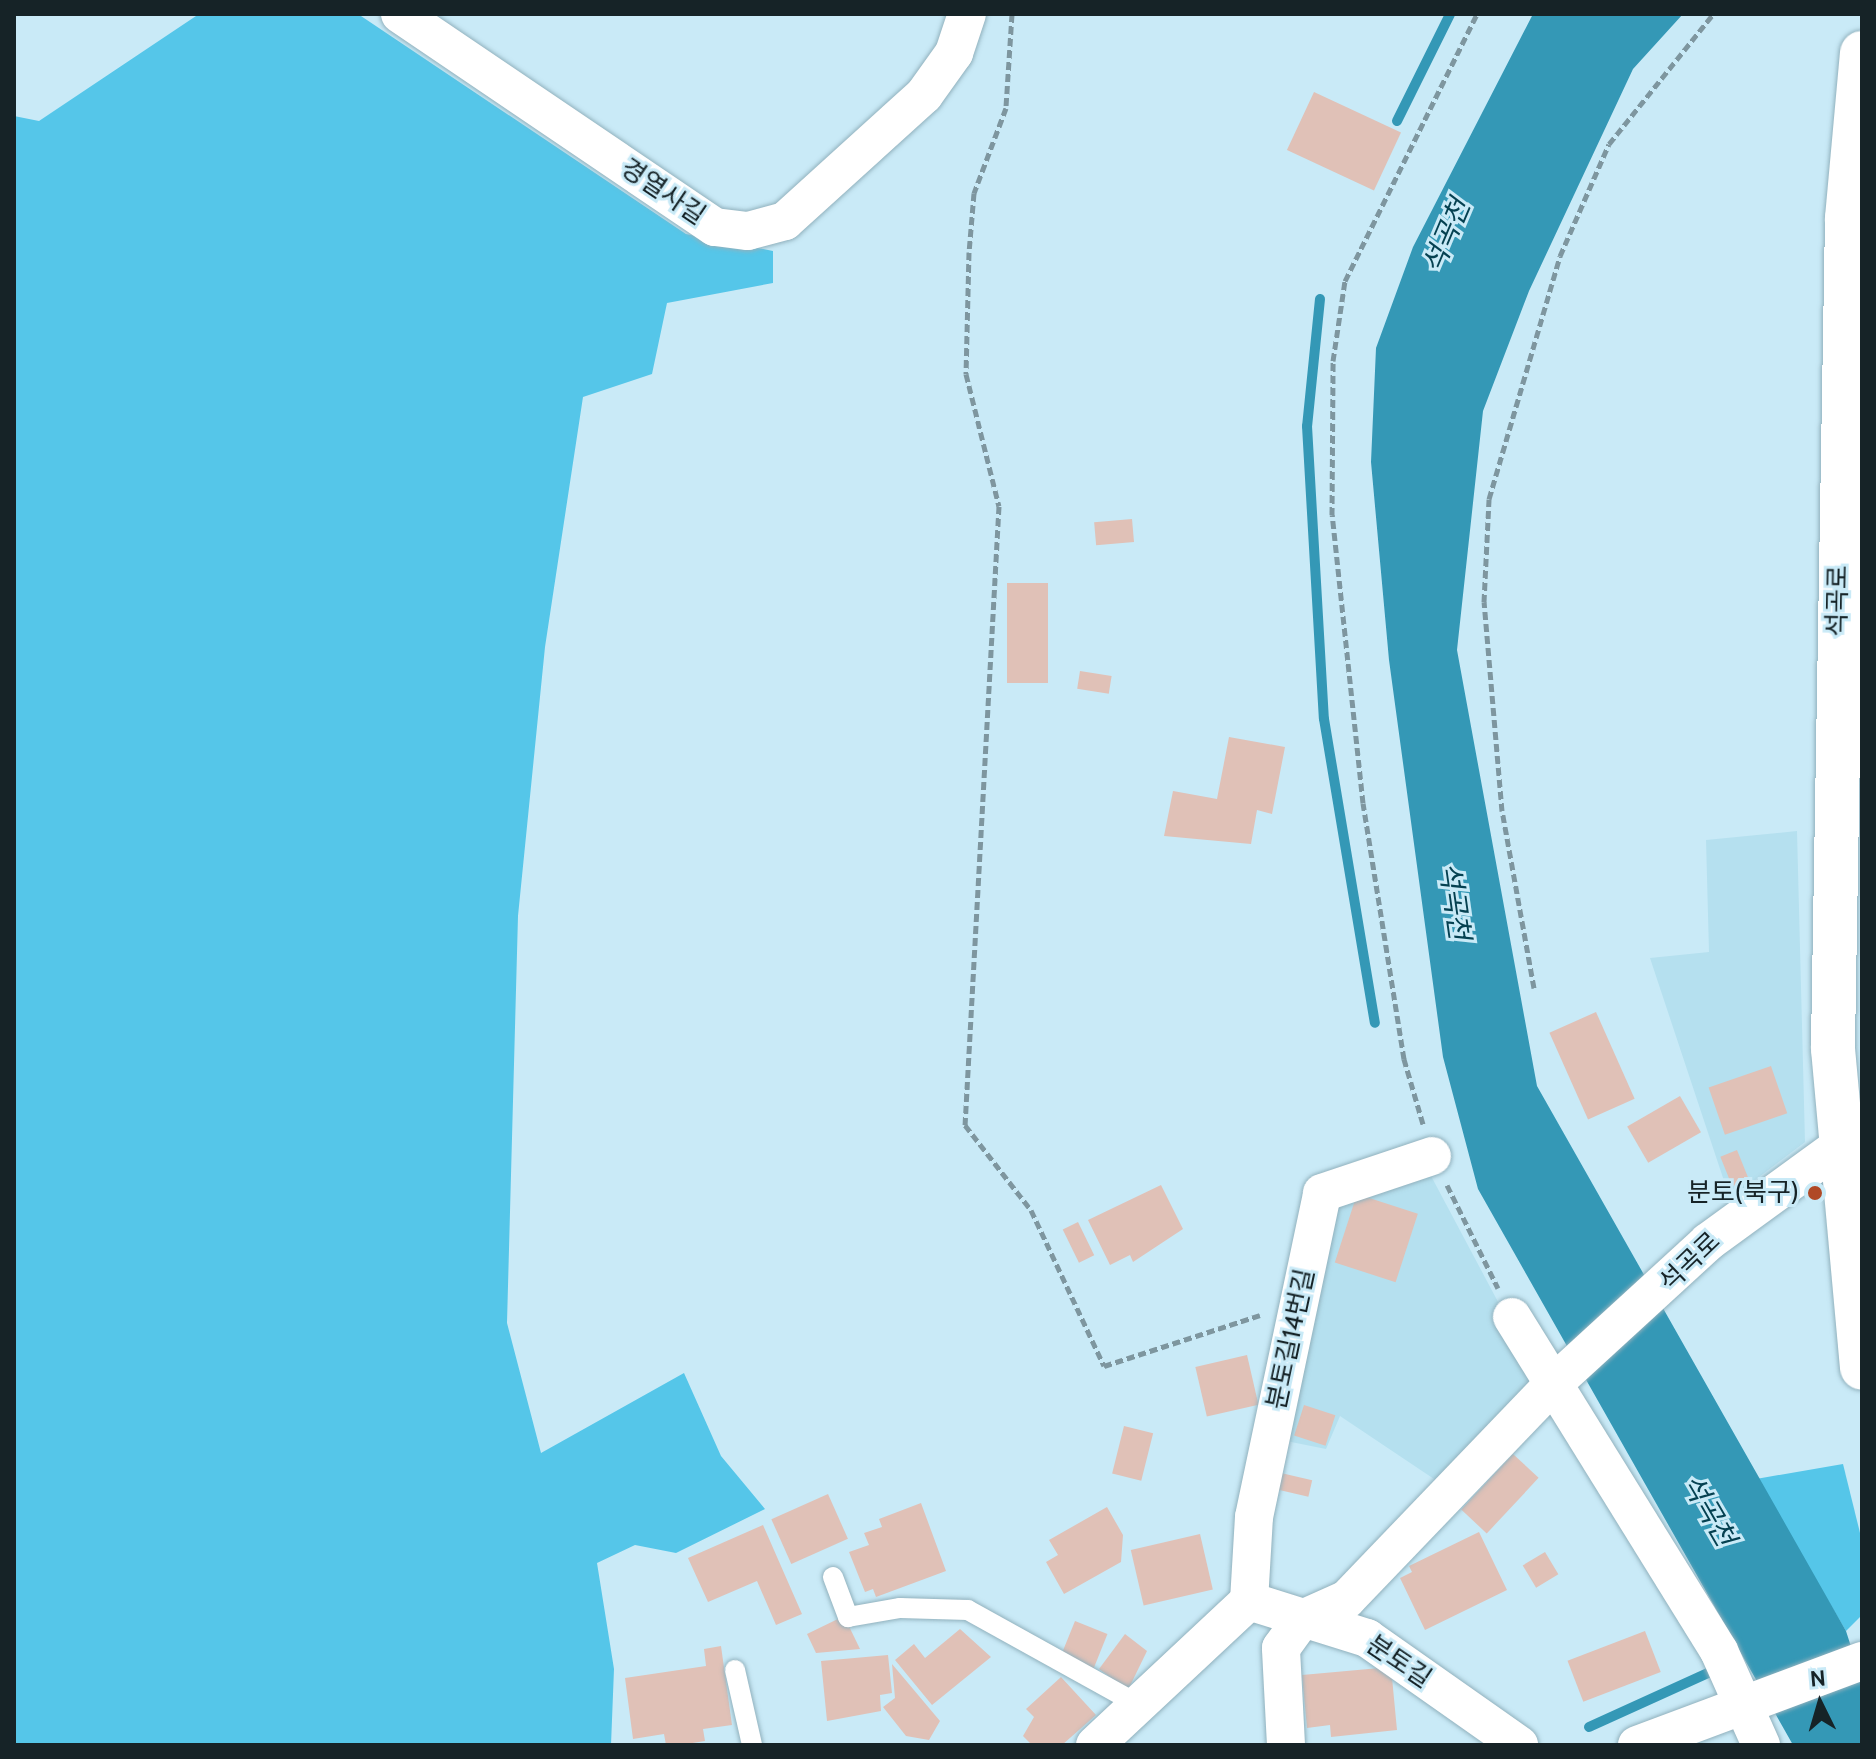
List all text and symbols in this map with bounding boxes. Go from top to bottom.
street label: 경열사길 [615,152,711,232]
water label: 석곡천 [1415,194,1477,278]
street label: 석곡로 [1822,565,1854,637]
water label: 석곡천 [1433,860,1477,942]
place label: 분토(북구) [1687,1177,1799,1209]
marker: 분토(북구) [1806,1184,1824,1202]
street label: 석곡로 [1653,1226,1727,1298]
street label: 분토길14번길 [1261,1266,1321,1412]
water label: 석곡천 [1675,1468,1743,1552]
street label: 분토길 [1361,1629,1437,1695]
north arrow [1780,1663,1860,1743]
text: N [1809,1664,1827,1693]

